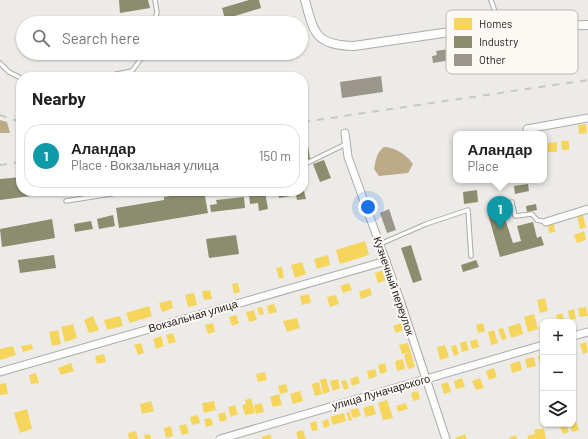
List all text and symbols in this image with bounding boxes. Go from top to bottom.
legend [446,10,578,74]
search box [16,16,308,60]
text: Homes [479,17,512,30]
icon: search [30,27,52,49]
text: Search here [62,29,140,47]
text: Industry [479,35,518,48]
text: Other [479,53,506,66]
text: Nearby [32,88,86,108]
popup [453,131,547,183]
text: Аландар [71,139,136,157]
text: Аландар [468,140,532,158]
text: 1 [44,148,48,164]
text: 150 m [259,148,291,164]
text: Place · Вокзальная улица [71,157,219,173]
text: Place [468,158,499,174]
pin: 1 [487,196,513,229]
your location [358,197,378,217]
street label: Кузнечный переулок [371,235,418,337]
street label: Вокзальная улица [147,296,240,334]
map controls [540,319,576,427]
button: + [540,319,576,355]
button: − [540,355,576,391]
street label: улица Луначарского [330,371,432,412]
button: layers [540,391,576,427]

